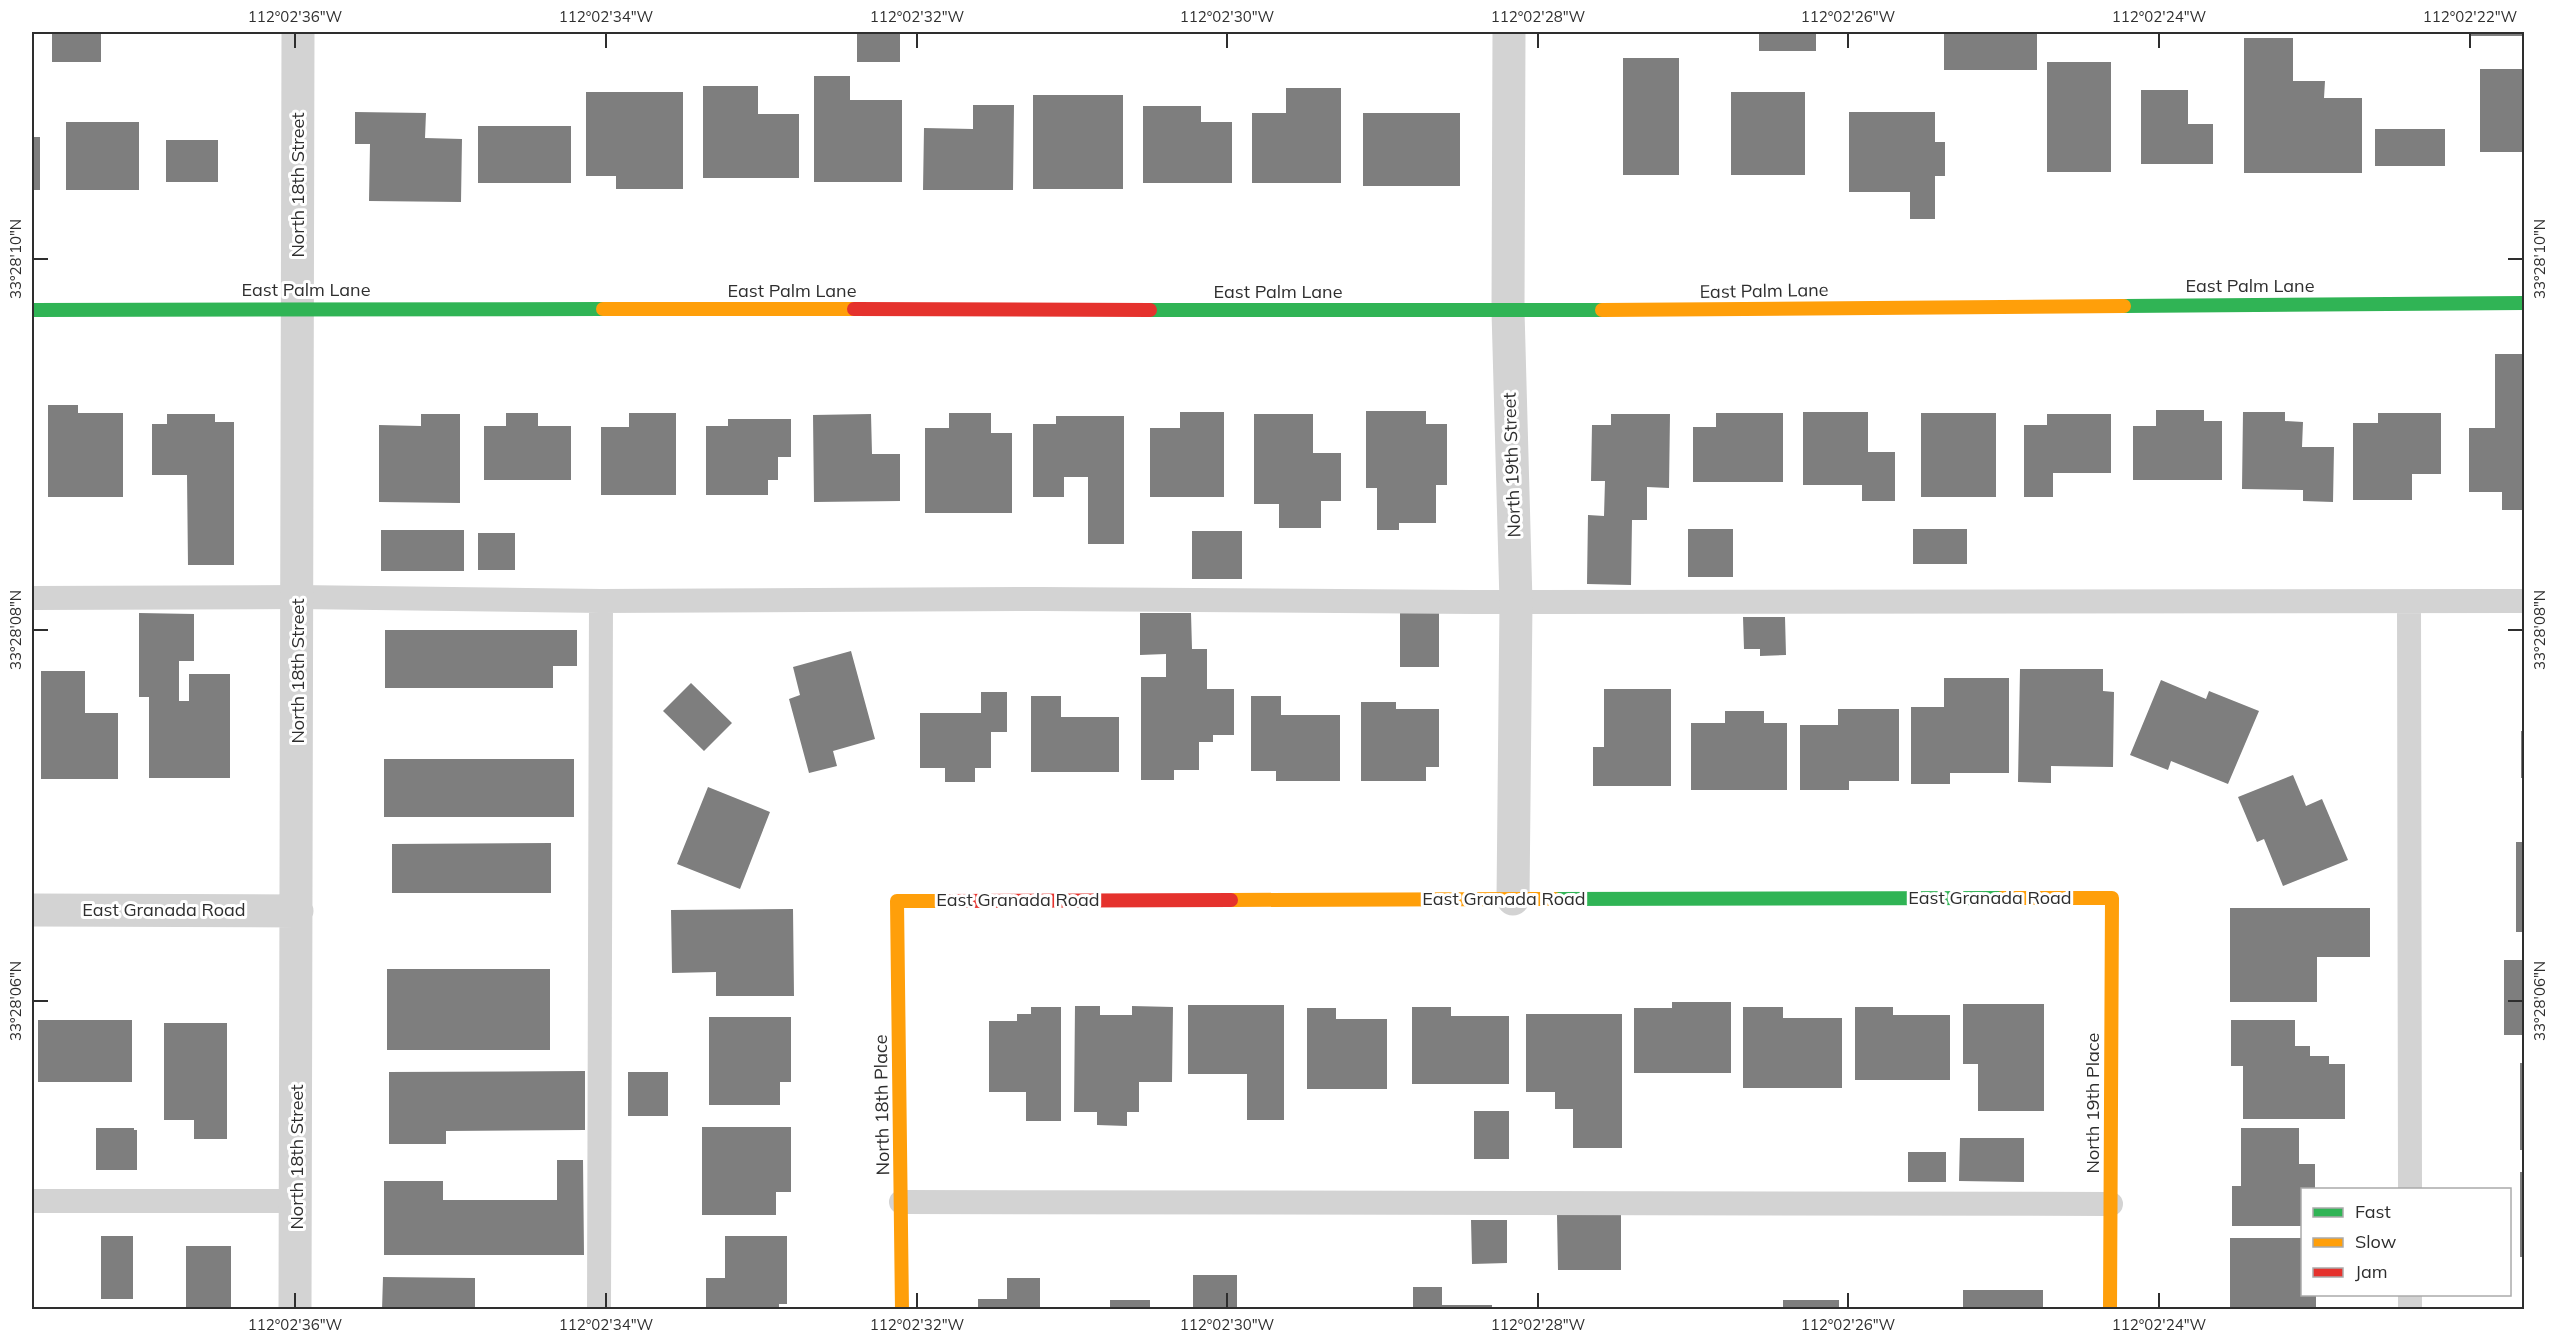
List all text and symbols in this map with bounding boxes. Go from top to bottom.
text: 112°02'36"W [248,7,343,26]
text: 112°02'34"W [559,7,654,26]
text: 112°02'32"W [870,7,965,26]
text: 112°02'30"W [1180,7,1275,26]
text: 112°02'28"W [1491,7,1586,26]
text: 112°02'26"W [1801,7,1896,26]
text: 112°02'24"W [2112,7,2207,26]
text: 112°02'22"W [2423,7,2518,26]
street label: North 18th Street [286,112,309,258]
text: 33°28'10"N [6,219,25,299]
text: 33°28'10"N [2530,219,2549,299]
street label: East Palm Lane [2186,274,2314,297]
street label: East Palm Lane [242,278,370,301]
street label: East Palm Lane [1699,278,1829,303]
street label: East Palm Lane [728,279,856,302]
street label: East Palm Lane [1214,280,1342,303]
street label: North 19th Street [1497,392,1526,538]
text: 33°28'08"N [6,590,25,670]
text: 33°28'08"N [2530,590,2549,670]
street label: North 18th Street [286,598,309,744]
street label: East Granada Road [1908,886,2072,909]
street label: East Granada Road [1422,887,1586,910]
street label: East Granada Road [936,888,1100,911]
street label: East Granada Road [82,898,246,921]
text: 33°28'06"N [6,961,25,1041]
text: 33°28'06"N [2530,961,2549,1041]
street label: North 19th Place [2081,1033,2104,1173]
street label: North 18th Place [869,1034,894,1176]
street label: North 18th Street [285,1084,308,1230]
legend [2301,1188,2511,1296]
text: Fast [2355,1200,2391,1223]
text: Slow [2355,1230,2397,1253]
text: Jam [2355,1260,2388,1283]
text: 112°02'36"W [248,1315,343,1334]
text: 112°02'34"W [559,1315,654,1334]
text: 112°02'32"W [870,1315,965,1334]
text: 112°02'30"W [1180,1315,1275,1334]
text: 112°02'28"W [1491,1315,1586,1334]
text: 112°02'26"W [1801,1315,1896,1334]
text: 112°02'24"W [2112,1315,2207,1334]

